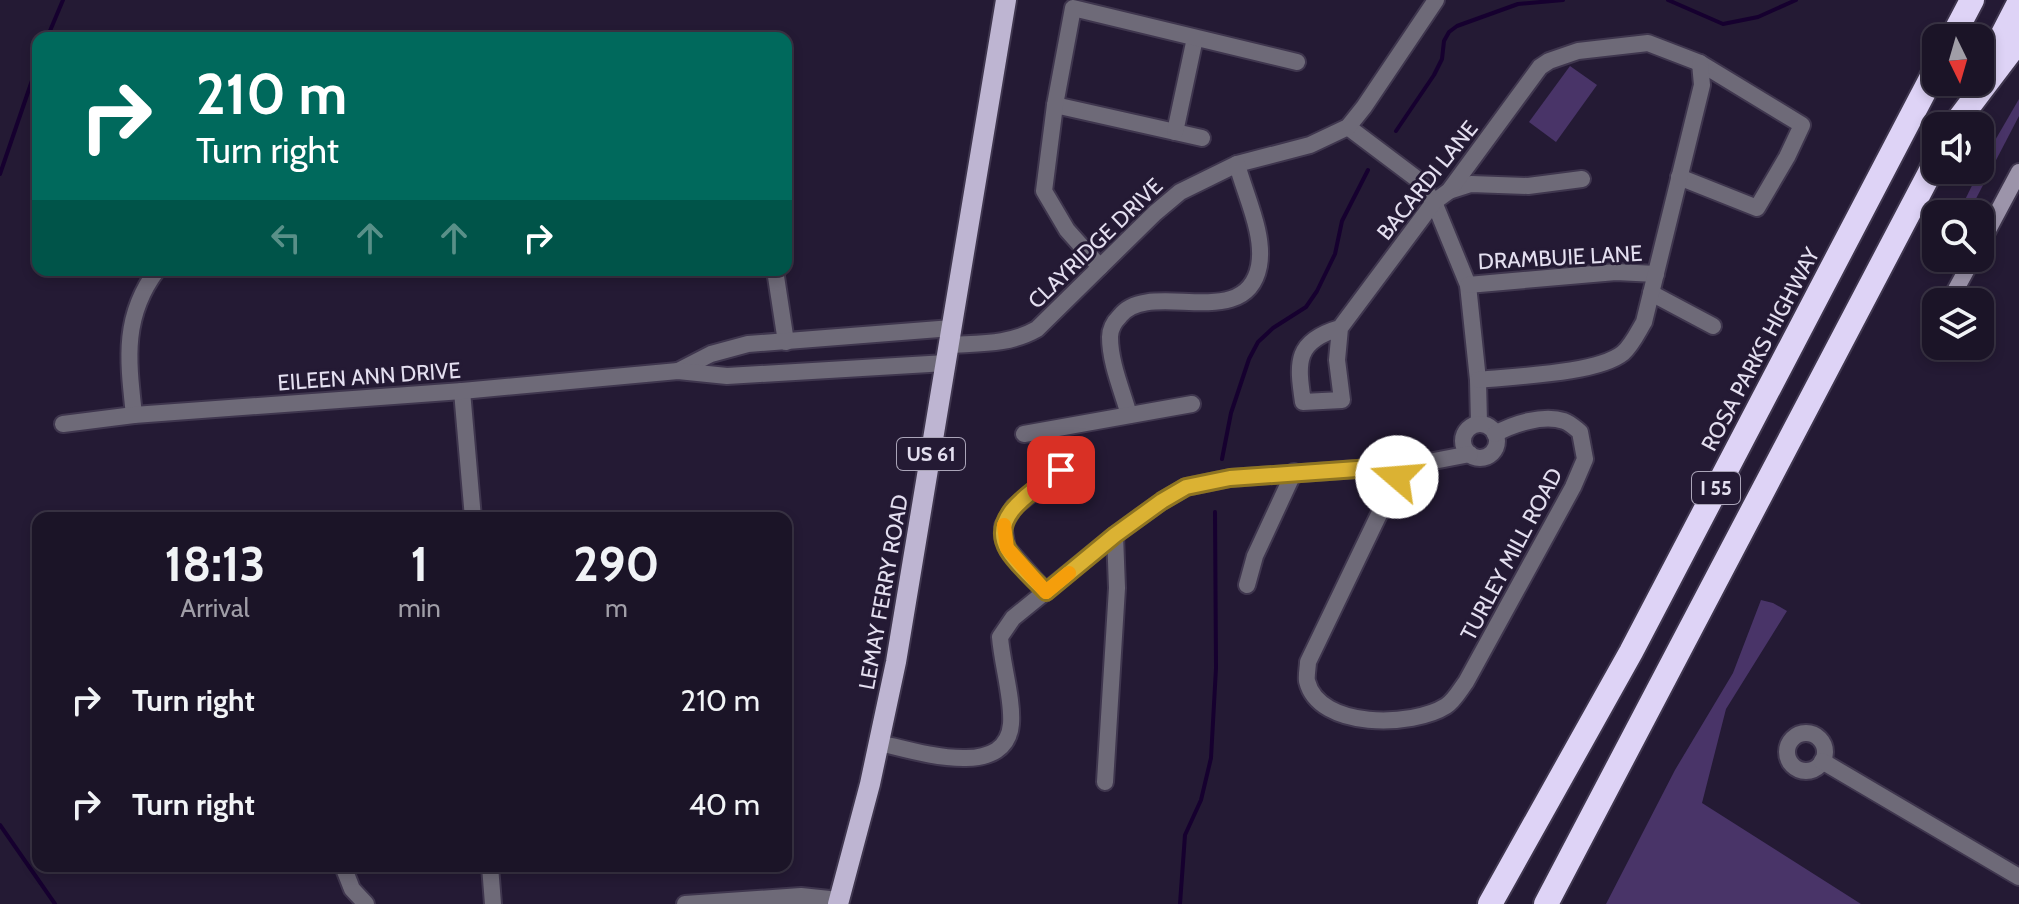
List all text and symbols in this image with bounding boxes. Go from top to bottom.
north arrow [1922,24,1994,96]
map controls [1922,24,1994,360]
text: 210 m [196,60,347,128]
icon: right [64,64,168,168]
button: sound [1922,112,1994,184]
street label: BACARDI LANE [1371,115,1484,245]
text: Turn right [196,128,339,172]
street label: CLAYRIDGE DRIVE [1022,172,1168,314]
button: search [1922,200,1994,272]
icon: left [264,216,308,260]
icon: ahead [348,216,392,260]
icon: ahead [432,216,476,260]
icon: right [516,216,560,260]
street label: DRAMBUIE LANE [1477,240,1643,275]
street label: ROSA PARKS HIGHWAY [1695,243,1826,455]
button: layers [1922,288,1994,360]
street label: EILEEN ANN DRIVE [277,357,462,396]
position arrow [1355,435,1439,519]
pin [1027,436,1095,504]
road number: US 61 [897,438,965,470]
icon: arrive [1039,448,1083,492]
street label: TURLEY MILL ROAD [1455,463,1568,645]
road number: I 55 [1692,472,1740,504]
street label: LEMAY FERRY ROAD [853,492,914,692]
text: 18:13 [164,535,265,593]
text: 1 [410,535,428,593]
text: 290 [573,535,659,593]
text: Arrival [180,592,250,624]
text: min [398,592,441,624]
text: m [605,592,628,624]
icon: right [64,678,108,722]
text: Turn right [132,682,255,719]
text: 210 m [680,682,760,719]
icon: right [64,782,108,826]
text: Turn right [132,786,255,823]
text: 40 m [689,786,760,823]

